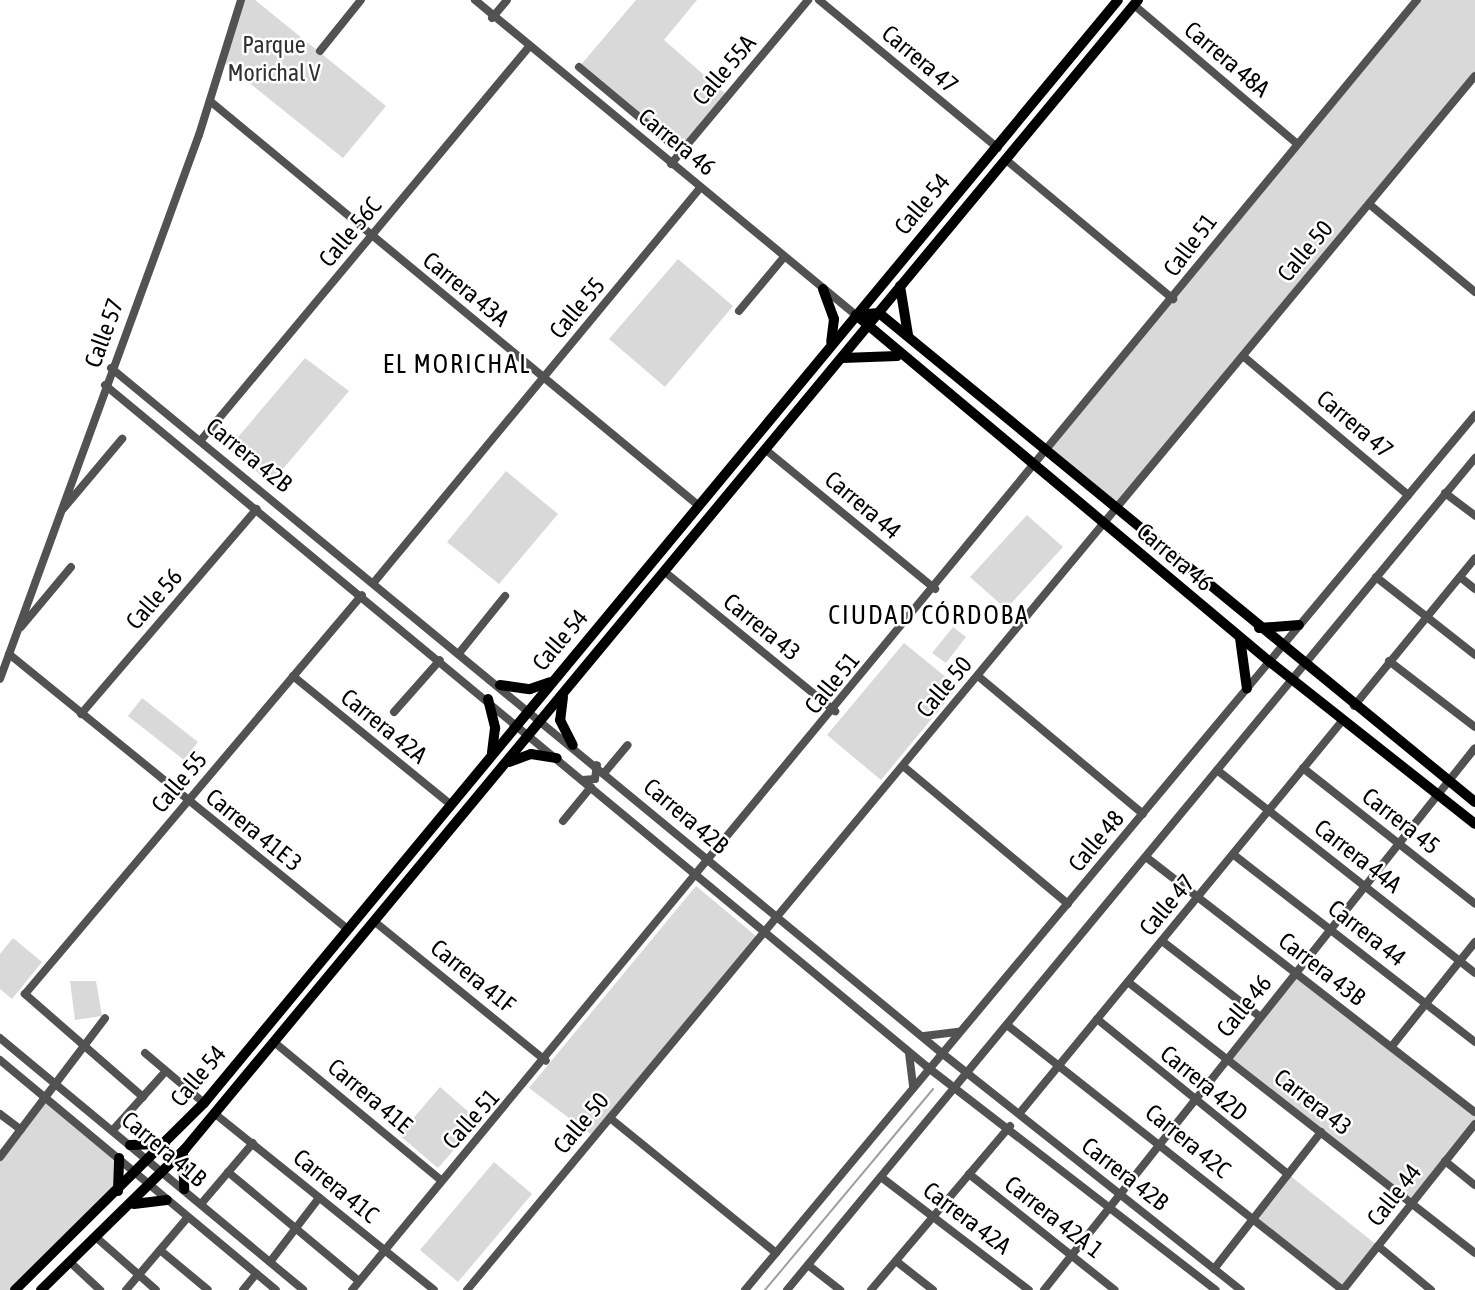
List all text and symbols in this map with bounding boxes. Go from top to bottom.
street label: Carrera 48A [1179,15,1275,103]
street label: Carrera 47 [876,19,964,99]
street label: Calle 55A [686,29,762,111]
park label: Parque Morichal V [227,31,321,87]
street label: Carrera 46 [633,102,721,182]
street label: Calle 54 [888,167,956,241]
street label: Calle 56C [313,191,387,273]
street label: Calle 51 [1157,208,1223,282]
street label: Calle 50 [1271,214,1339,288]
street label: Carrera 43A [417,246,515,332]
street label: Calle 55 [543,271,611,345]
street label: Calle 57 [78,295,130,371]
district label: EL MORICHAL [384,349,530,381]
street label: Carrera 47 [1311,384,1399,464]
street label: Carrera 42B [200,412,298,498]
street label: Carrera 44 [819,465,907,545]
street label: Carrera 46 [1131,517,1219,597]
street label: Calle 56 [120,563,188,635]
street label: Carrera 43 [718,587,806,667]
district label: CIUDAD CÓRDOBA [830,600,1028,632]
street label: Calle 54 [526,603,594,677]
street label: Calle 51 [798,646,866,720]
street label: Calle 50 [910,650,978,724]
street label: Carrera 42A [335,683,433,769]
street label: Calle 55 [145,745,213,819]
street label: Carrera 42B [638,772,734,860]
street label: Carrera 41E 3 [200,782,308,878]
street label: Carrera 45 [1356,782,1446,860]
street label: Calle 48 [1062,804,1130,878]
street label: Carrera 44A [1309,813,1407,899]
street label: Calle 47 [1133,868,1201,942]
street label: Carrera 44 [1322,894,1412,972]
street label: Carrera 43B [1273,926,1371,1012]
street label: Carrera 41F [425,933,521,1019]
street label: Calle 46 [1210,969,1278,1043]
street label: Calle 54 [164,1039,232,1113]
street label: Carrera 42D [1155,1039,1253,1127]
street label: Carrera 41E [322,1053,418,1139]
street label: Carrera 43 [1268,1063,1358,1141]
street label: Calle 51 [436,1083,506,1155]
street label: Calle 50 [547,1086,615,1160]
street label: Carrera 42C [1140,1098,1236,1184]
street label: Carrera 41B [116,1105,212,1193]
street label: Carrera 42B [1076,1131,1174,1217]
street label: Carrera 41C [288,1143,384,1229]
street label: Calle 44 [1361,1158,1427,1232]
street label: Carrera 42A 1 [999,1170,1109,1264]
street label: Carrera 42A [917,1176,1017,1260]

